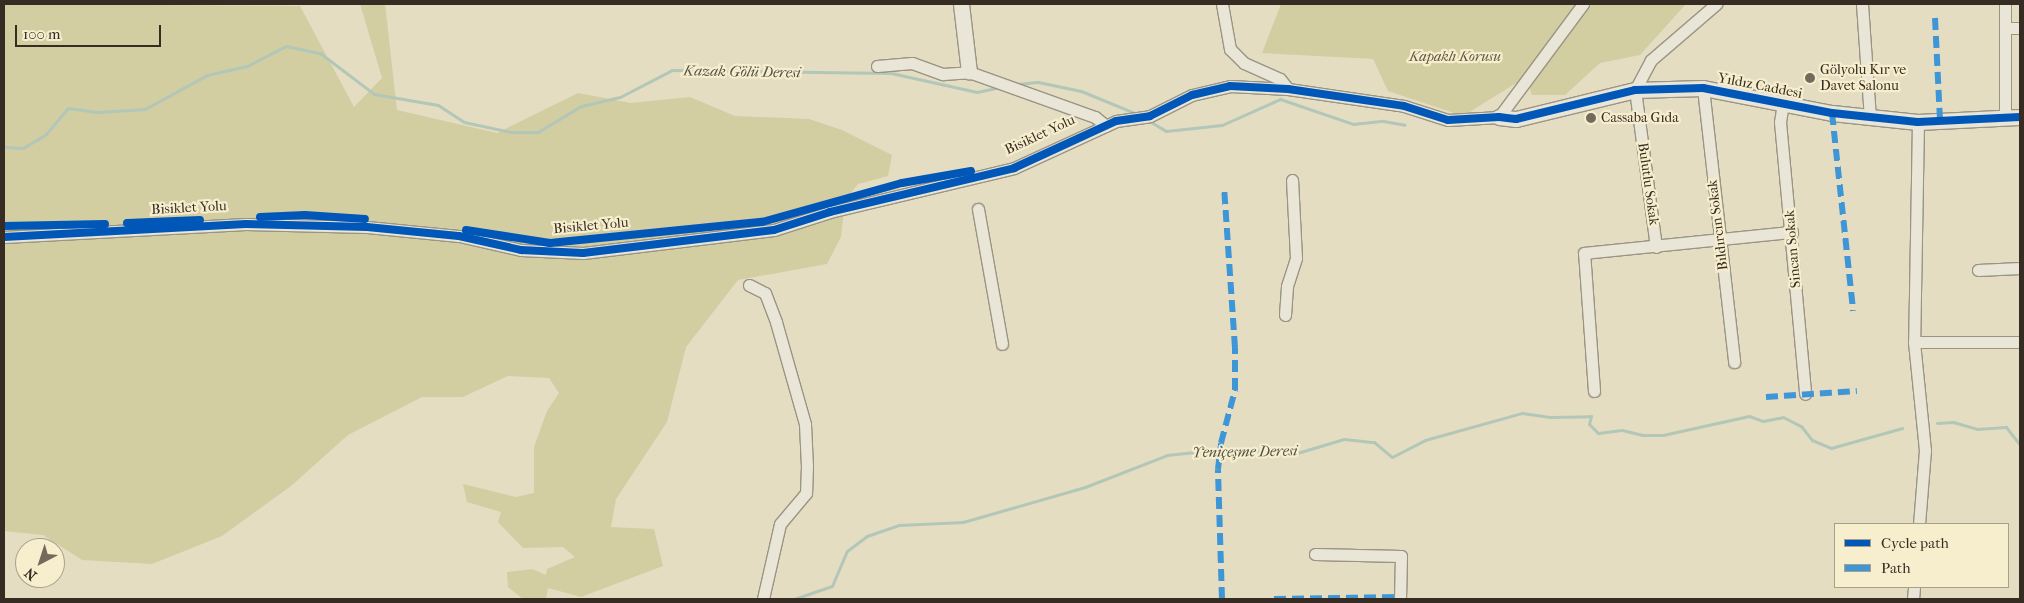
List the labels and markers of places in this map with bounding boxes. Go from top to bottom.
place label: Gölyolu Kır ve Davet Salonu [1820,62,1906,94]
marker: Gölyolu Kır ve Davet Salonu [1804,72,1816,84]
place label: Cassaba Gıda [1601,110,1679,126]
marker: Cassaba Gıda [1585,112,1597,124]

